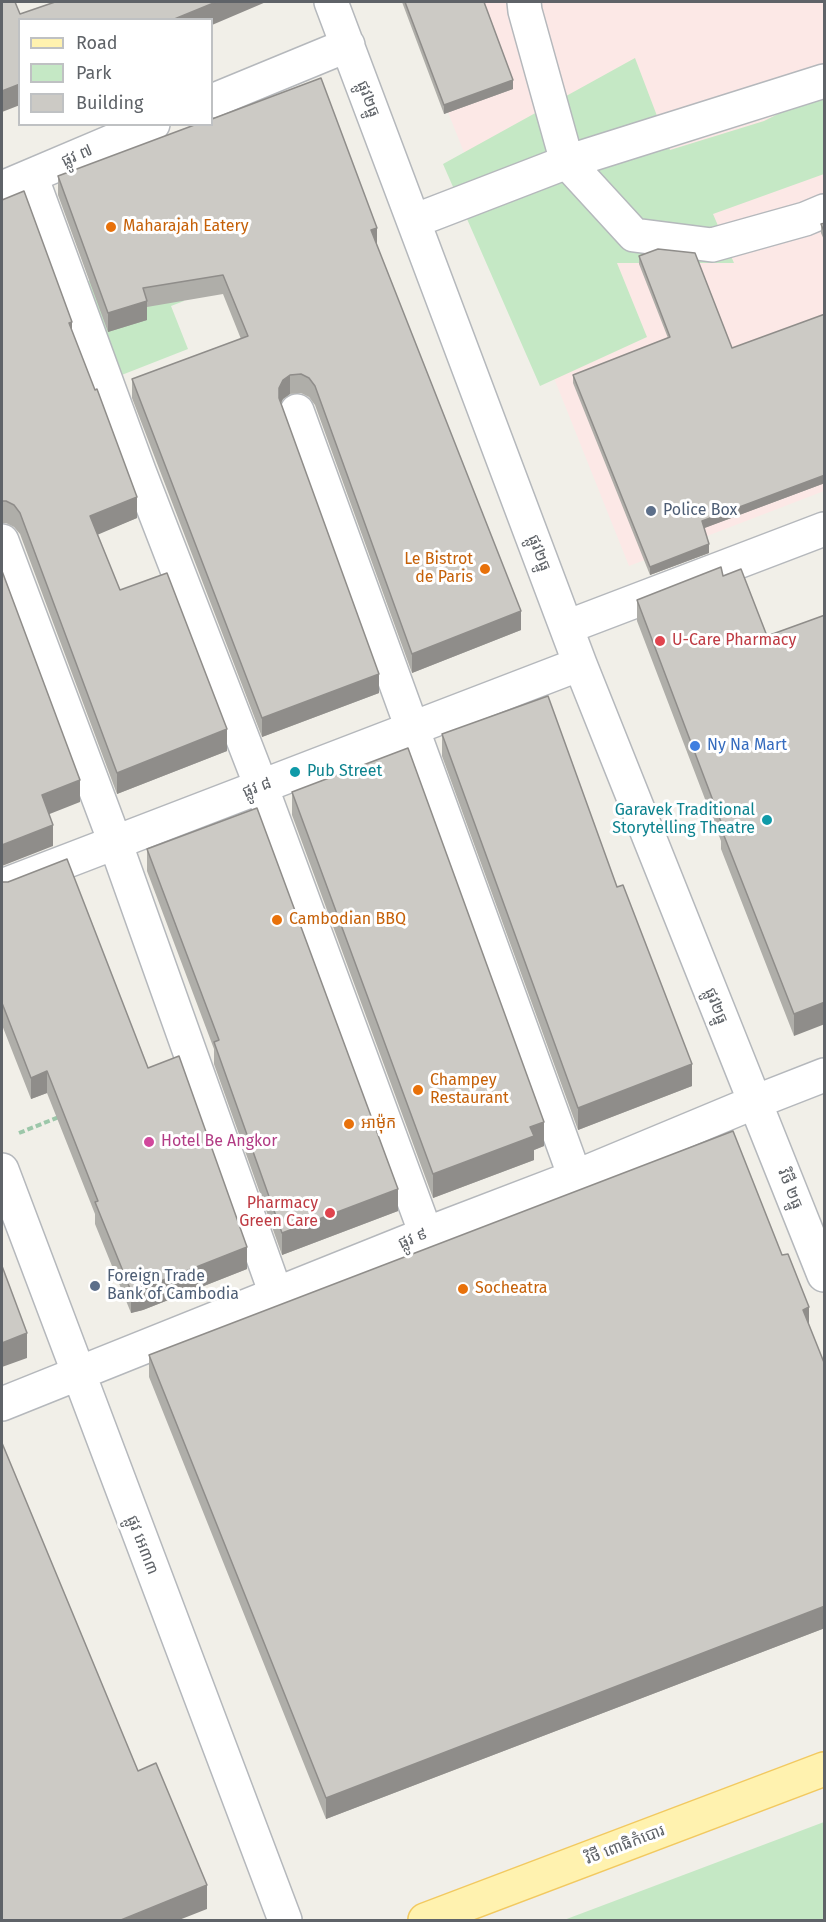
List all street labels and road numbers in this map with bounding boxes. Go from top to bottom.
street label: ផ្លូវ២ធ្នូ [352,78,384,120]
street label: ផ្លូវ ៧ [58,141,96,171]
street label: ផ្លូវ២ធ្នូ [523,532,555,574]
street label: ផ្លូវ ៨ [240,774,274,802]
street label: ផ្លូវ២ធ្នូ [700,985,732,1027]
street label: វិថី ២ធ្នូ [773,1166,807,1212]
street label: ផ្លូវ ៩ [396,1225,430,1253]
street label: ផ្លូវ អេ៣៣ [122,1513,162,1577]
street label: វិថី ពោធិកំបោរ [583,1821,667,1869]

